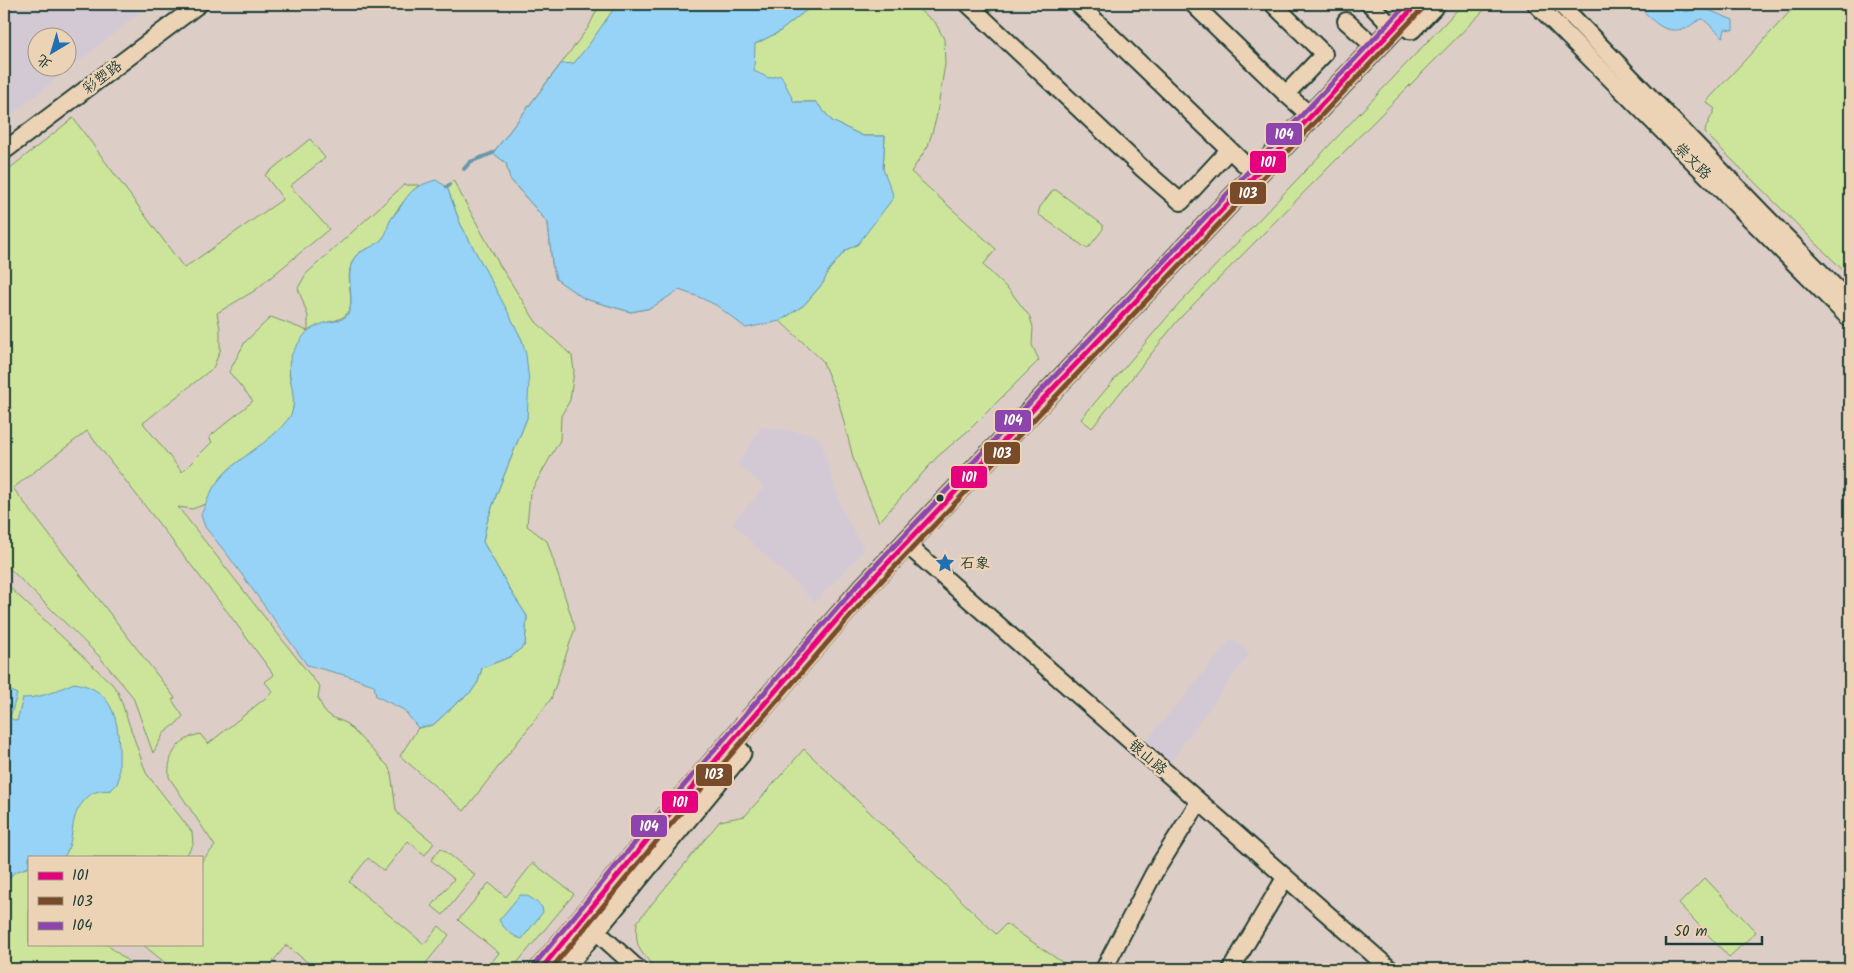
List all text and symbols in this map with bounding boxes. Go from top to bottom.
north arrow [28,28,78,78]
text: 北 [32,48,57,74]
street label: 彩塑路 [77,55,128,101]
line badge: 104 [1265,122,1303,146]
text: 104 [1274,124,1294,146]
street label: 崇文路 [1668,137,1717,186]
line badge: 101 [1249,150,1287,174]
text: 101 [1260,152,1277,174]
line badge: 103 [1229,181,1267,205]
text: 103 [1238,183,1258,205]
line badge: 104 [994,409,1032,433]
text: 104 [1003,410,1023,432]
line badge: 103 [983,441,1021,465]
text: 103 [992,443,1012,465]
line badge: 101 [950,465,988,489]
text: 101 [961,467,978,489]
unlabelled marker [935,493,945,503]
place icon: 石象 [934,552,956,574]
place label: 石象 [960,552,990,576]
street label: 银山路 [1122,734,1172,782]
line badge: 103 [695,763,733,787]
text: 103 [704,764,724,786]
line badge: 101 [661,790,699,814]
text: 101 [672,792,689,814]
line badge: 104 [630,814,668,838]
text: 104 [639,816,659,838]
legend [28,856,202,946]
text: 101 [72,864,89,888]
text: 103 [72,890,93,914]
scale bar [1666,913,1763,945]
text: 104 [72,914,92,938]
text: 50 m [1674,920,1708,944]

